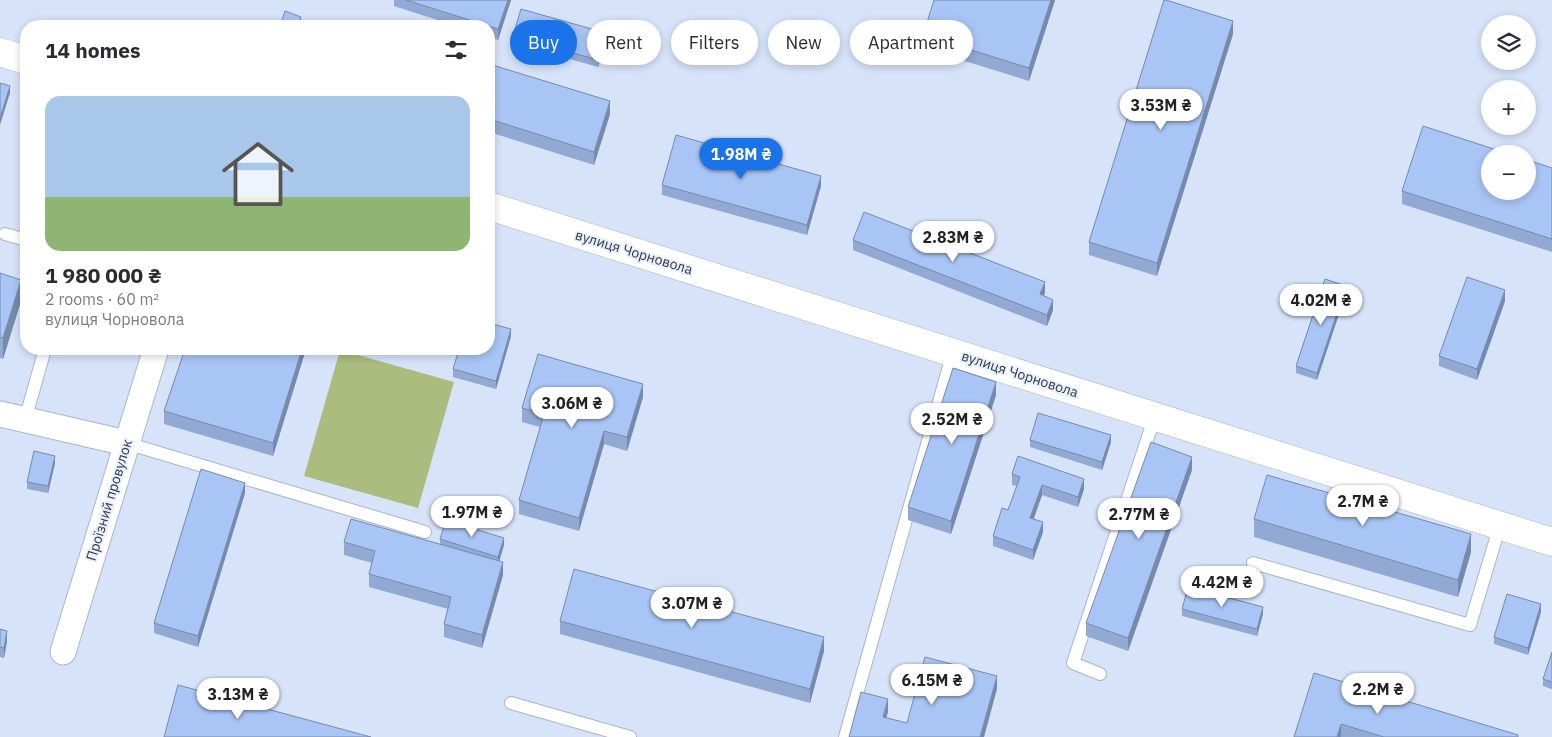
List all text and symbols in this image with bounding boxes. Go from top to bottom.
map controls [1481,15,1536,200]
button: layers [1481,15,1536,70]
chip: Buy [510,20,577,65]
chip: Rent [587,20,661,65]
chip: Filters [671,20,758,65]
chip: New [768,20,840,65]
chip: Apartment [850,20,973,65]
text: 14 homes [45,36,141,64]
icon: filters [442,36,470,64]
button: + [1481,80,1536,135]
pin: 3.53M ₴ [1115,88,1207,131]
text: 3.53M ₴ [1131,95,1191,115]
icon: home [213,129,303,219]
pin: 1.98M ₴ [695,138,787,180]
text: 1.98M ₴ [711,144,771,164]
button: − [1481,145,1536,200]
pin: 2.83M ₴ [907,220,999,263]
street label: вулиця Чорновола [573,226,695,279]
text: 2.83M ₴ [923,227,983,247]
text: 1 980 000 ₴ [45,261,162,289]
pin: 4.02M ₴ [1275,284,1367,326]
text: 2 rooms · 60 m² [45,289,159,309]
text: 4.02M ₴ [1291,290,1351,310]
text: вулиця Чорновола [45,309,184,329]
street label: вулиця Чорновола [959,347,1081,402]
pin: 3.06M ₴ [526,386,618,429]
text: 3.06M ₴ [542,393,602,413]
pin: 2.52M ₴ [906,402,998,445]
text: 2.52M ₴ [922,409,982,429]
street label: Проїзний провулок [82,437,136,563]
pin: 2.7M ₴ [1322,484,1404,527]
text: 2.7M ₴ [1337,491,1389,511]
pin: 1.97M ₴ [426,496,518,538]
pin: 2.77M ₴ [1093,498,1185,540]
text: 1.97M ₴ [442,502,502,522]
text: 2.77M ₴ [1109,504,1169,524]
pin: 4.42M ₴ [1176,566,1268,608]
text: 4.42M ₴ [1192,572,1252,592]
pin: 3.07M ₴ [646,586,738,629]
text: 3.07M ₴ [662,593,722,613]
pin: 6.15M ₴ [886,664,978,706]
text: 6.15M ₴ [902,670,962,690]
pin: 2.2M ₴ [1337,672,1419,715]
pin: 3.13M ₴ [192,678,284,720]
text: 2.2M ₴ [1352,679,1404,699]
text: 3.13M ₴ [208,684,268,704]

